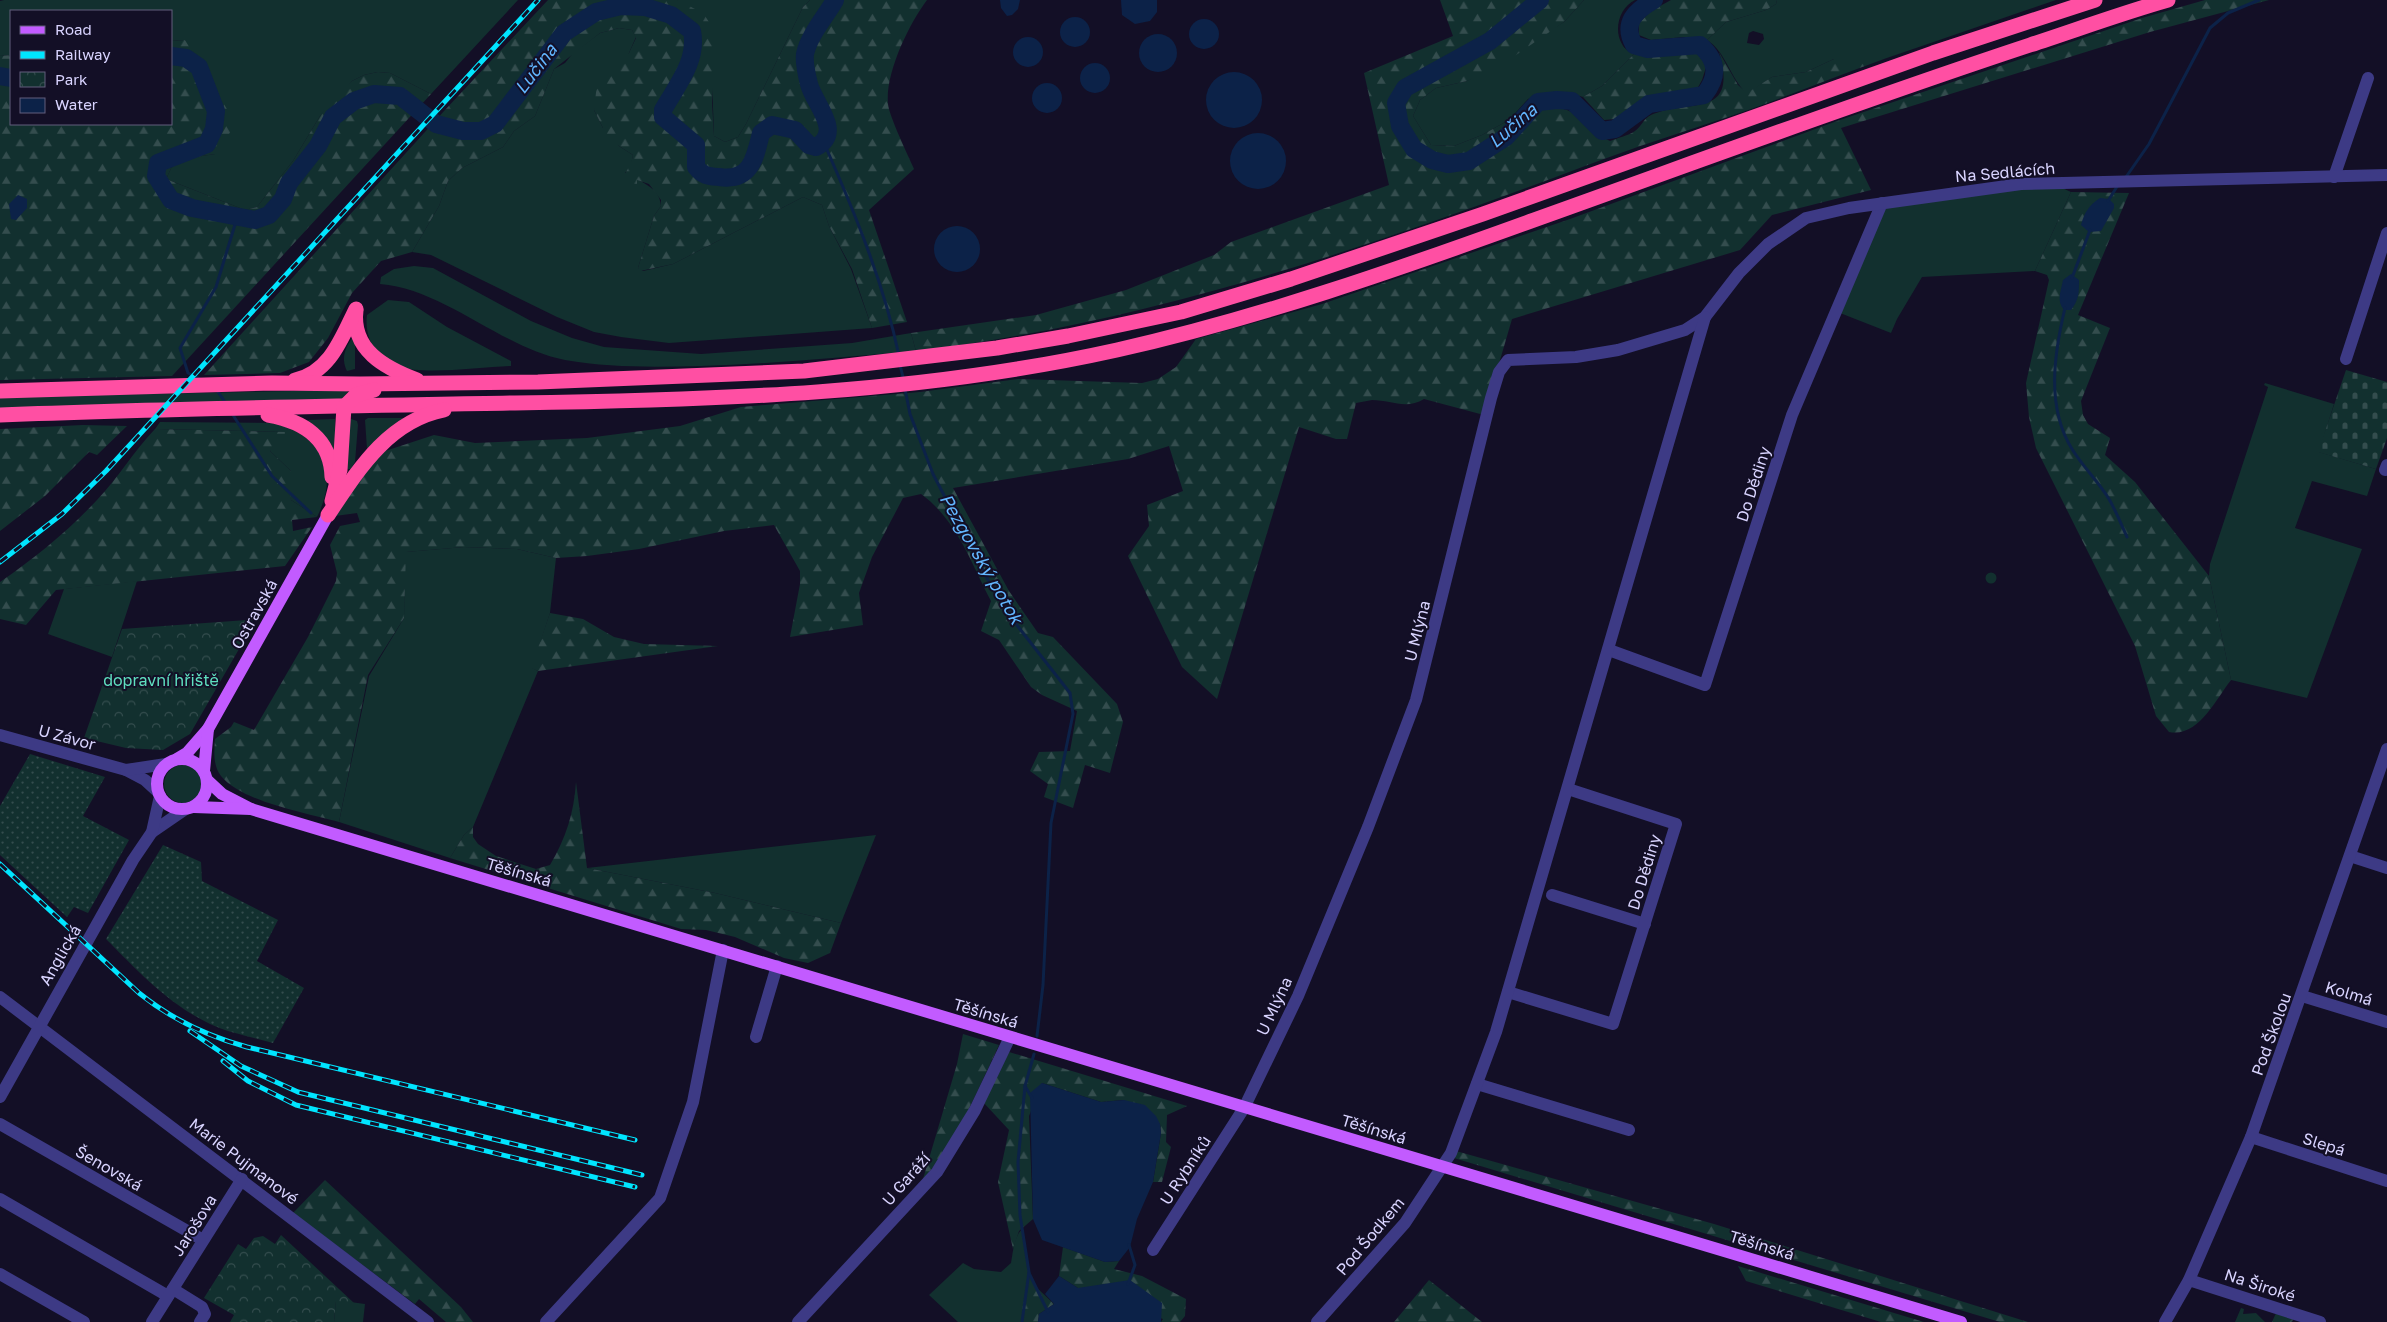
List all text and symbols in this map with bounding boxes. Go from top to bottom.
legend [10,10,172,125]
text: Road [55,20,92,38]
water label: Lučina [509,38,562,98]
text: Railway [55,45,111,63]
text: Park [55,70,88,88]
text: Water [55,95,98,113]
water label: Lučina [1484,98,1542,152]
street label: Na Sedlácích [1954,158,2056,186]
street label: Do Dědiny [1731,444,1775,524]
water label: Pezgovský potok [936,489,1029,629]
street label: Ostravská [227,576,281,652]
street label: U Mlýna [1400,598,1434,664]
park label: dopravní hřiště [103,670,219,690]
street label: U Závor [36,720,98,754]
street label: Do Dědiny [1623,832,1665,912]
street label: Těšínská [484,853,554,891]
street label: Anglická [35,921,85,989]
street label: U Mlýna [1252,974,1296,1038]
street label: Kolmá [2323,976,2375,1010]
street label: Pod Školou [2247,990,2295,1078]
street label: Těšínská [951,994,1021,1032]
street label: Těšínská [1339,1110,1409,1148]
street label: Marie Pujmanové [186,1114,302,1208]
street label: Slepá [2300,1128,2348,1160]
street label: U Rybníků [1155,1132,1215,1208]
street label: Šenovská [72,1141,146,1195]
street label: U Garáží [878,1147,936,1210]
street label: Jarošova [167,1190,221,1260]
street label: Pod Šodkem [1332,1193,1408,1279]
street label: Těšínská [1727,1226,1797,1264]
street label: Na Široké [2222,1264,2298,1306]

